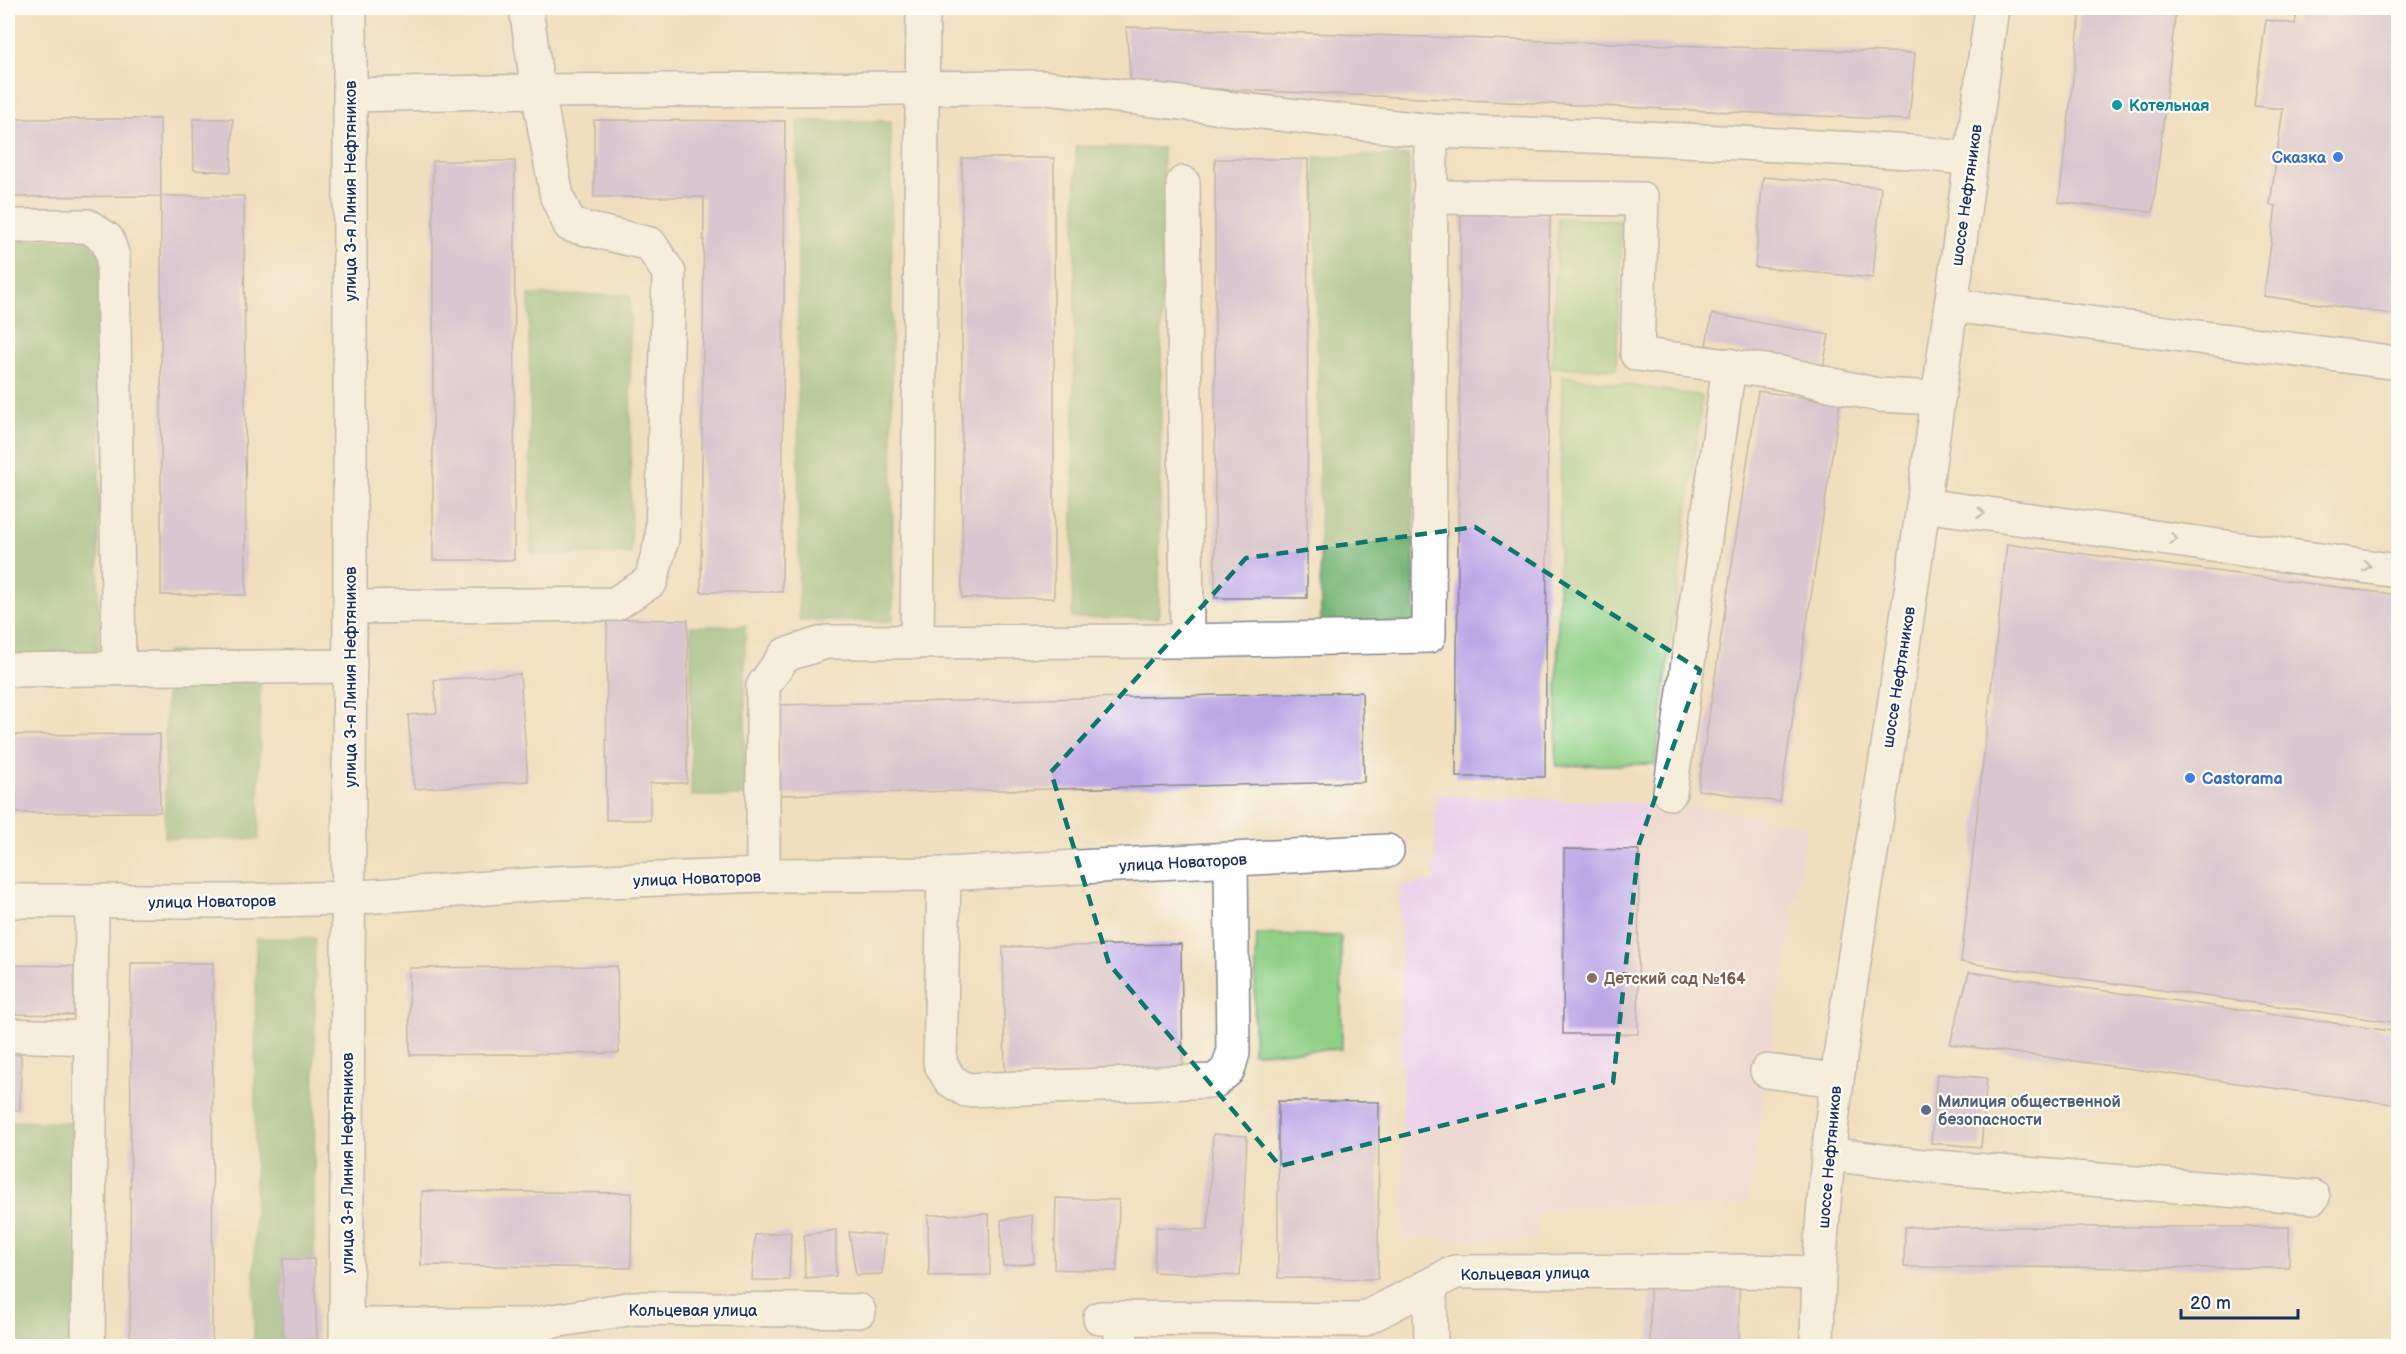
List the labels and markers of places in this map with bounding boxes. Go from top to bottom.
place label: Котельная [2129,97,2210,116]
marker: Котельная [2110,98,2124,112]
place label: Сказка [2272,149,2327,168]
marker: Сказка [2331,150,2345,164]
place label: Castorama [2202,770,2283,789]
marker: Castorama [2183,771,2197,785]
place label: Детский сад №164 [1604,970,1746,989]
marker: Детский сад №164 [1585,971,1599,985]
place label: Милиция общественной безопасности [1938,1093,2121,1130]
marker: Милиция общественной безопасности [1919,1103,1933,1117]

